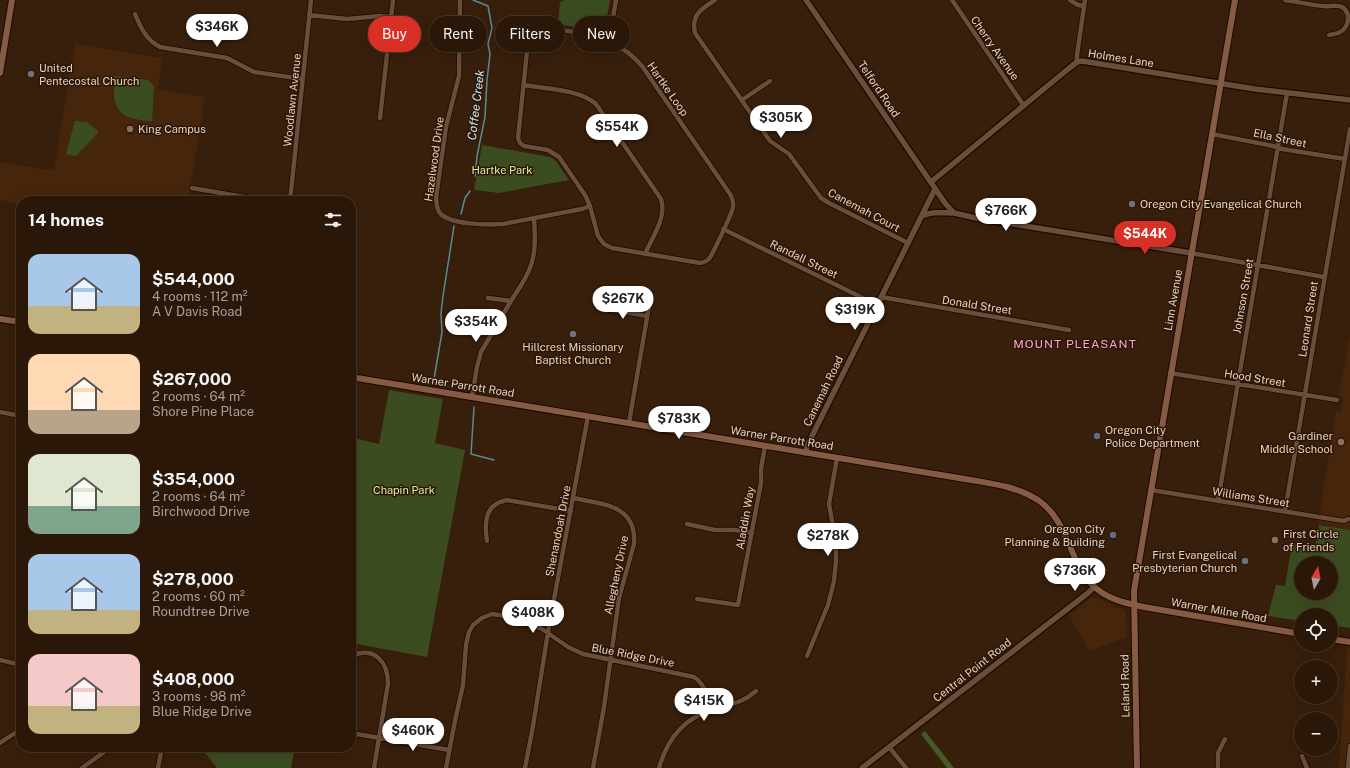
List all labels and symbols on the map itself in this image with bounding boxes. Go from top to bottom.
pin: $346K [189,14,245,48]
street label: Cherry Avenue [969,14,1021,82]
street label: Holmes Lane [1087,47,1155,69]
street label: Woodlawn Avenue [281,53,303,147]
street label: Telford Road [856,59,902,119]
street label: Hartke Loop [645,60,691,119]
place label: United Pentecostal Church [39,62,139,87]
water label: Coffee Creek [465,68,487,141]
marker: United Pentecostal Church [26,69,36,79]
pin: $305K [753,105,809,139]
pin: $554K [589,114,645,148]
street label: Hazelwood Drive [422,116,446,202]
place label: King Campus [138,123,206,135]
marker: King Campus [125,124,135,134]
street label: Ella Street [1252,127,1308,149]
park label: Hartke Park [471,164,533,176]
street label: Canemah Court [826,186,902,234]
pin: $766K [978,198,1034,232]
place label: Oregon City Evangelical Church [1140,198,1302,210]
marker: Oregon City Evangelical Church [1127,199,1137,209]
pin: $544K [1117,221,1173,255]
street label: Randall Street [768,237,840,281]
street label: Johnson Street [1230,257,1256,335]
street label: Linn Avenue [1162,268,1184,332]
street label: Leonard Street [1296,280,1320,358]
pin: $267K [595,286,651,320]
street label: Donald Street [941,294,1013,316]
pin: $319K [827,297,883,331]
pin: $354K [448,309,504,343]
marker: Hillcrest Missionary Baptist Church [568,329,578,339]
district label: MOUNT PLEASANT [1013,337,1137,351]
place label: Hillcrest Missionary Baptist Church [522,341,624,366]
street label: Canemah Road [801,354,845,428]
street label: Hood Street [1223,367,1287,389]
street label: Warner Parrott Road [411,371,515,399]
pin: $783K [651,406,707,440]
street label: Warner Parrott Road [730,424,834,452]
place label: Oregon City Police Department [1105,424,1200,449]
place label: Gardiner Middle School [1260,430,1333,455]
marker: Oregon City Police Department [1092,431,1102,441]
marker: Gardiner Middle School [1336,437,1346,447]
park label: Chapin Park [373,484,435,496]
street label: Shenandoah Drive [543,484,573,578]
street label: Aladdin Way [734,485,756,550]
street label: Williams Street [1211,485,1291,509]
pin: $278K [800,523,856,557]
place label: Oregon City Planning & Building [1005,523,1105,548]
place label: First Circle of Friends [1283,528,1339,553]
marker: Oregon City Planning & Building [1108,530,1118,540]
street label: Allegheny Drive [602,534,630,616]
marker: First Circle of Friends [1270,535,1280,545]
place label: First Evangelical Presbyterian Church [1132,549,1237,574]
marker: First Evangelical Presbyterian Church [1240,556,1250,566]
north arrow [1294,556,1338,600]
pin: $736K [1047,558,1103,592]
street label: Warner Milne Road [1170,596,1268,624]
pin: $408K [505,600,561,634]
street label: Central Point Road [931,636,1013,704]
street label: Blue Ridge Drive [591,641,675,669]
street label: Leland Road [1118,654,1132,718]
pin: $415K [676,688,732,722]
pin: $460K [385,718,441,752]

